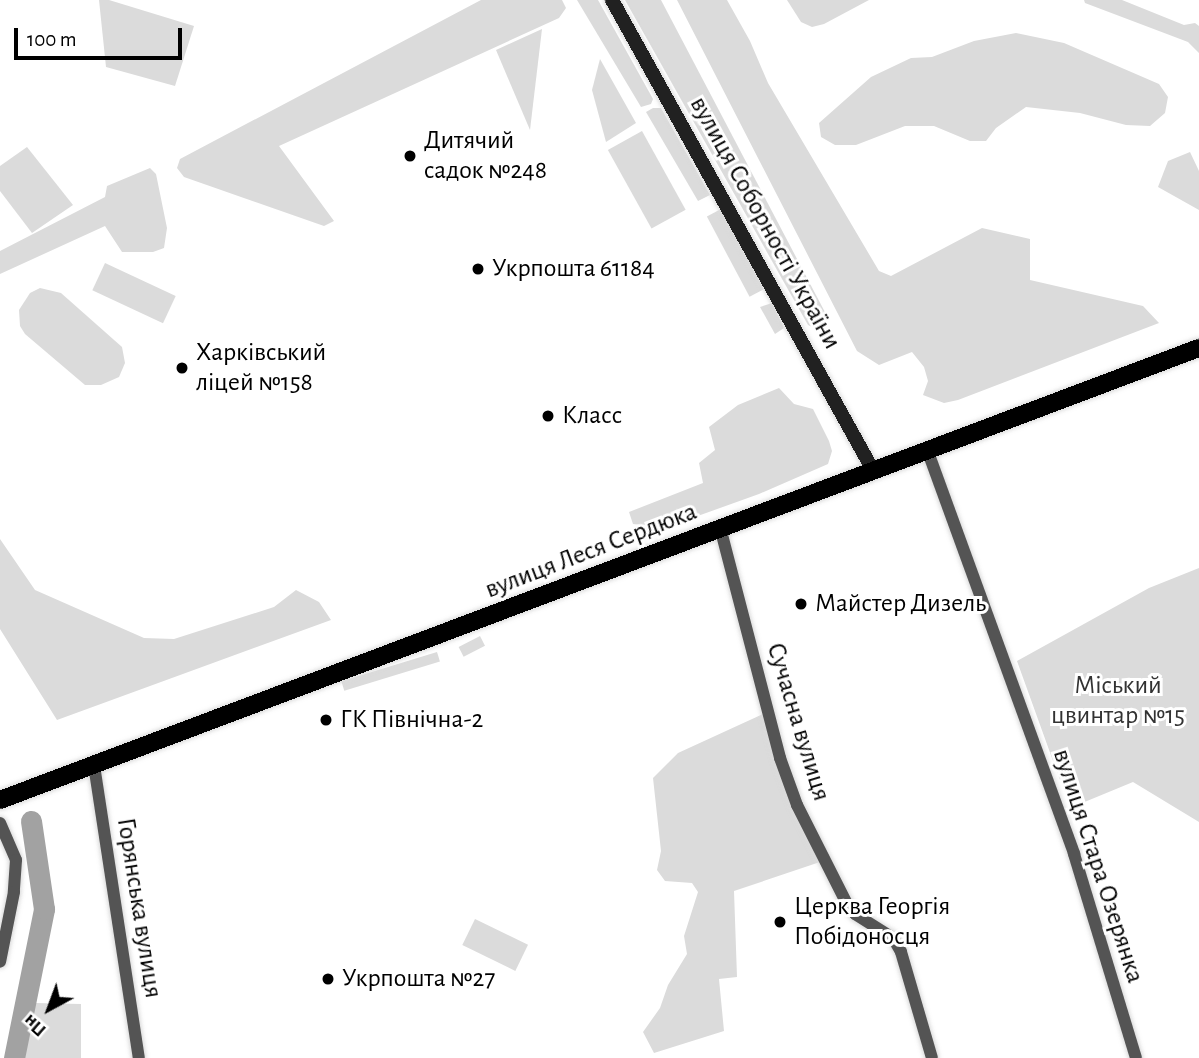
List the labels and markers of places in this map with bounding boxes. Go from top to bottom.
place label: Дитячий садок №248 [424,125,547,186]
marker: Дитячий садок №248 [402,148,418,164]
place label: Укрпошта 61184 [492,253,655,285]
marker: Укрпошта 61184 [470,261,486,277]
place label: Харківський ліцей №158 [196,337,326,398]
marker: Харківський ліцей №158 [174,360,190,376]
place label: Класс [562,400,622,432]
marker: Класс [540,408,556,424]
place label: Майстер Дизель [815,588,986,620]
marker: Майстер Дизель [793,596,809,612]
place label: ГК Північна-2 [340,704,483,736]
marker: ГК Північна-2 [318,712,334,728]
place label: Церква Георгія Побідоносця [794,891,950,953]
marker: Церква Георгія Побідоносця [772,914,788,930]
place label: Укрпошта №27 [342,963,495,995]
marker: Укрпошта №27 [320,971,336,987]

